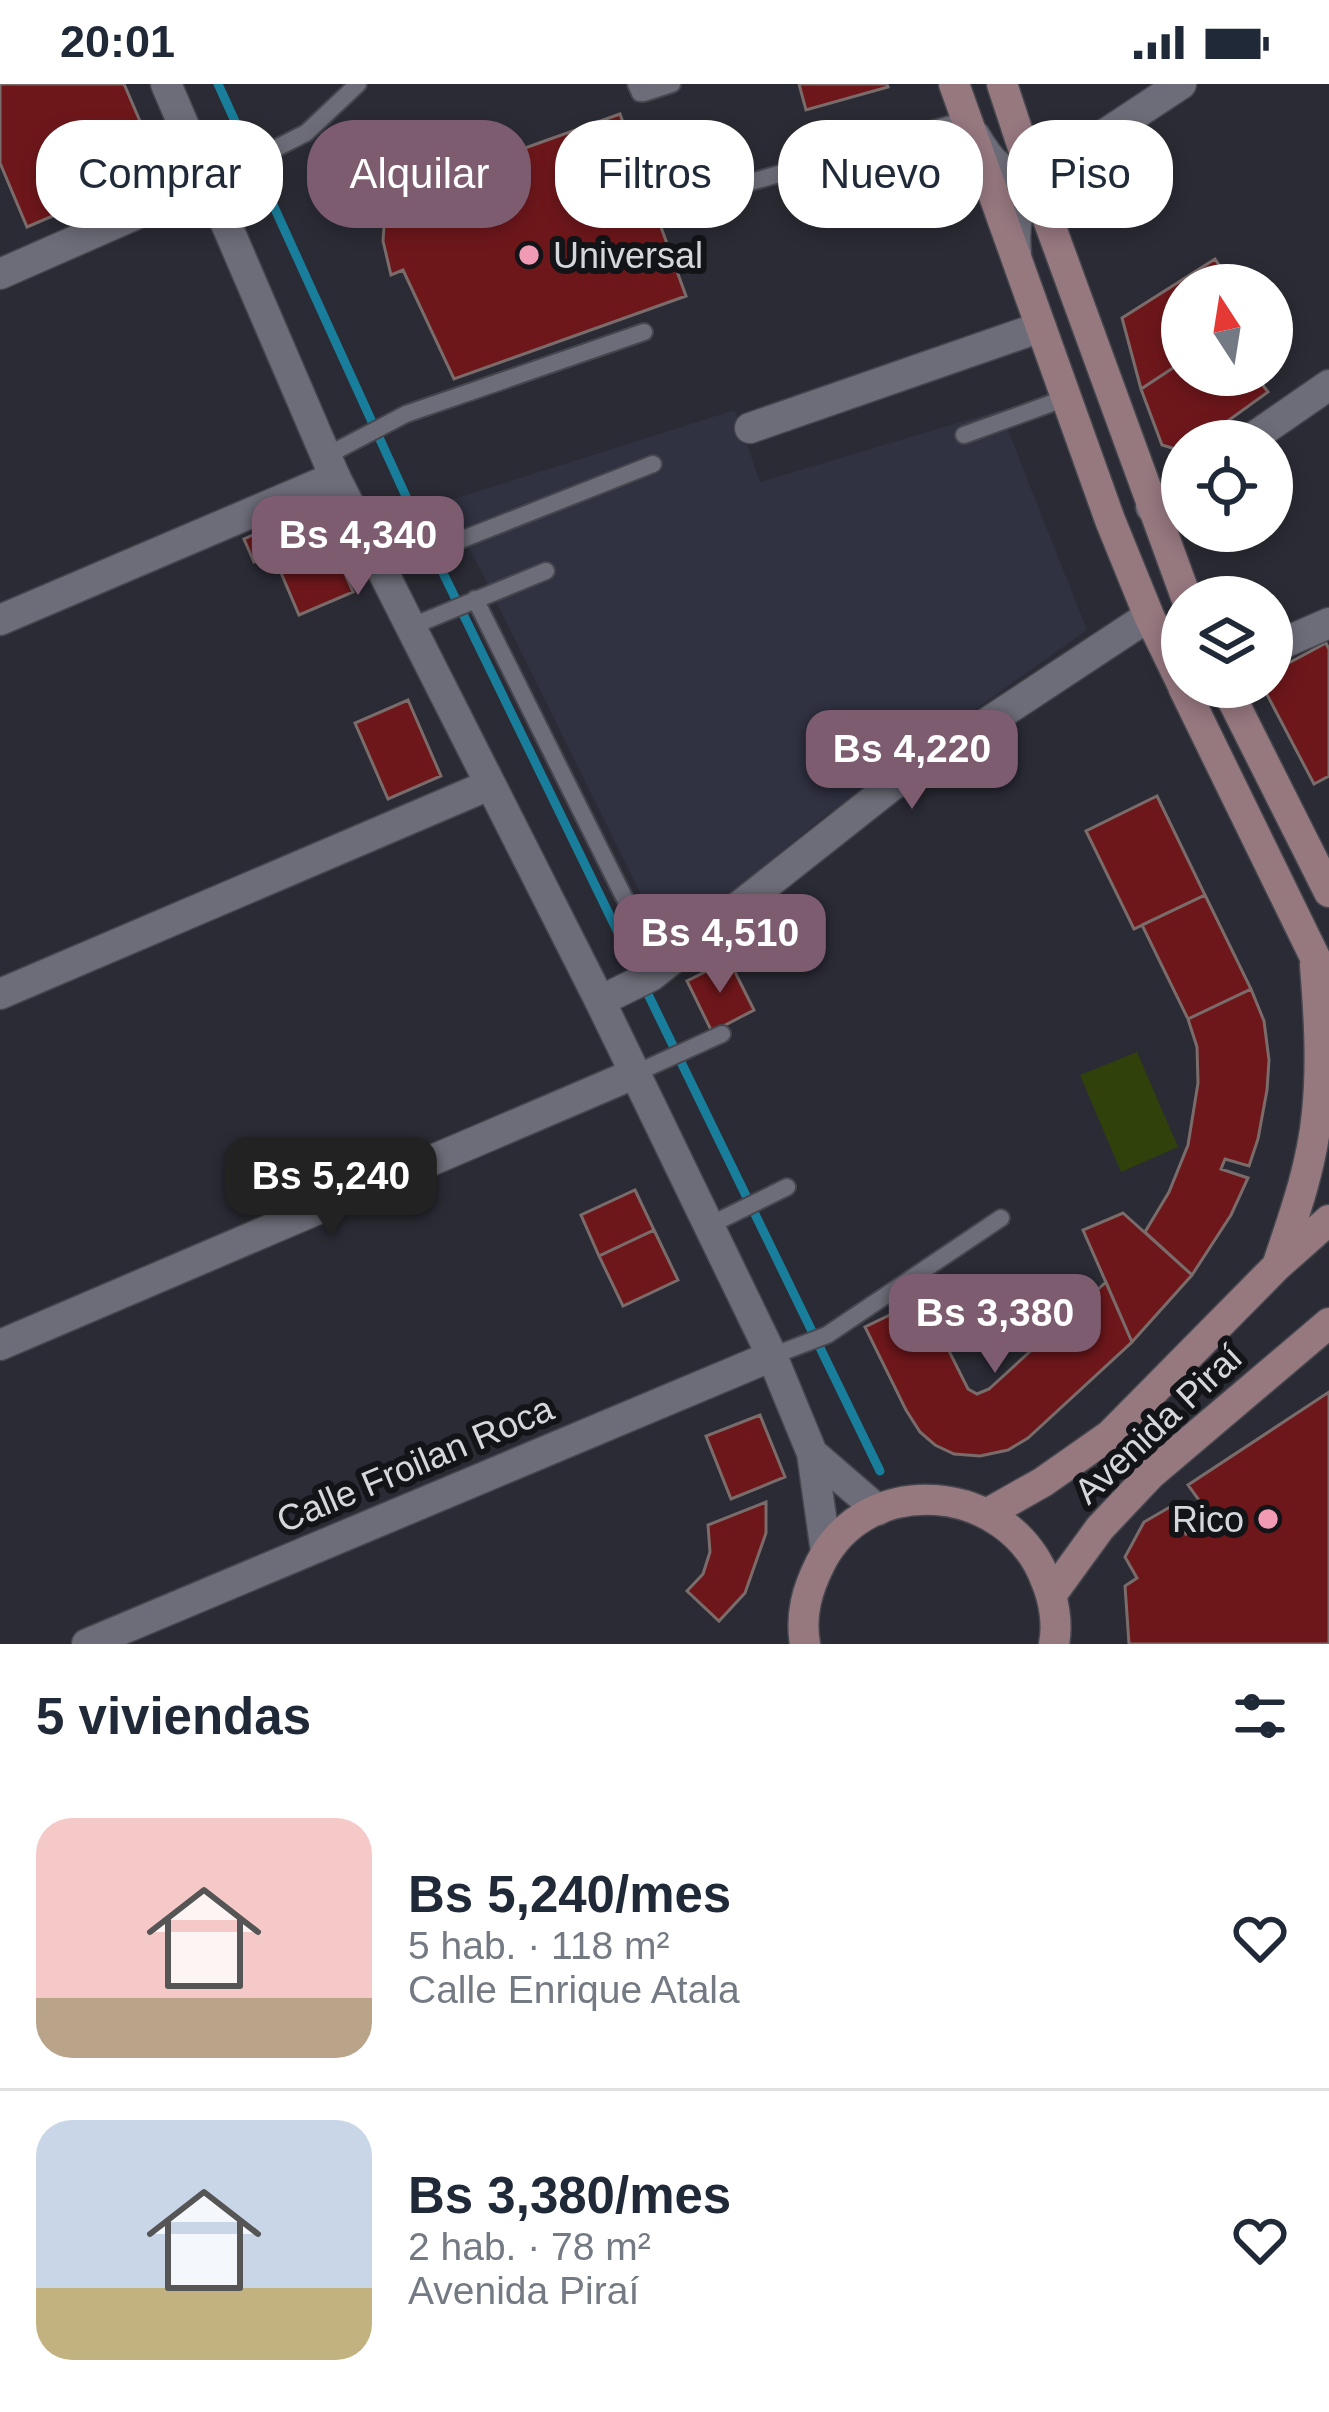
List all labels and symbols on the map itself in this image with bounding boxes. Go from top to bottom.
place label: Universal [553,235,703,276]
marker: Universal [516,242,542,268]
north arrow [1161,264,1293,396]
pin: Bs 4,340 [234,496,482,598]
pin: Bs 4,220 [788,710,1036,812]
pin: Bs 4,510 [596,894,844,996]
pin: Bs 5,240 [207,1137,455,1239]
pin: Bs 3,380 [871,1274,1119,1376]
street label: Avenida Piraí [1066,1336,1250,1512]
street label: Calle Froilan Roca [271,1387,560,1541]
place label: Rico [1172,1499,1244,1540]
marker: Rico [1255,1506,1281,1532]

